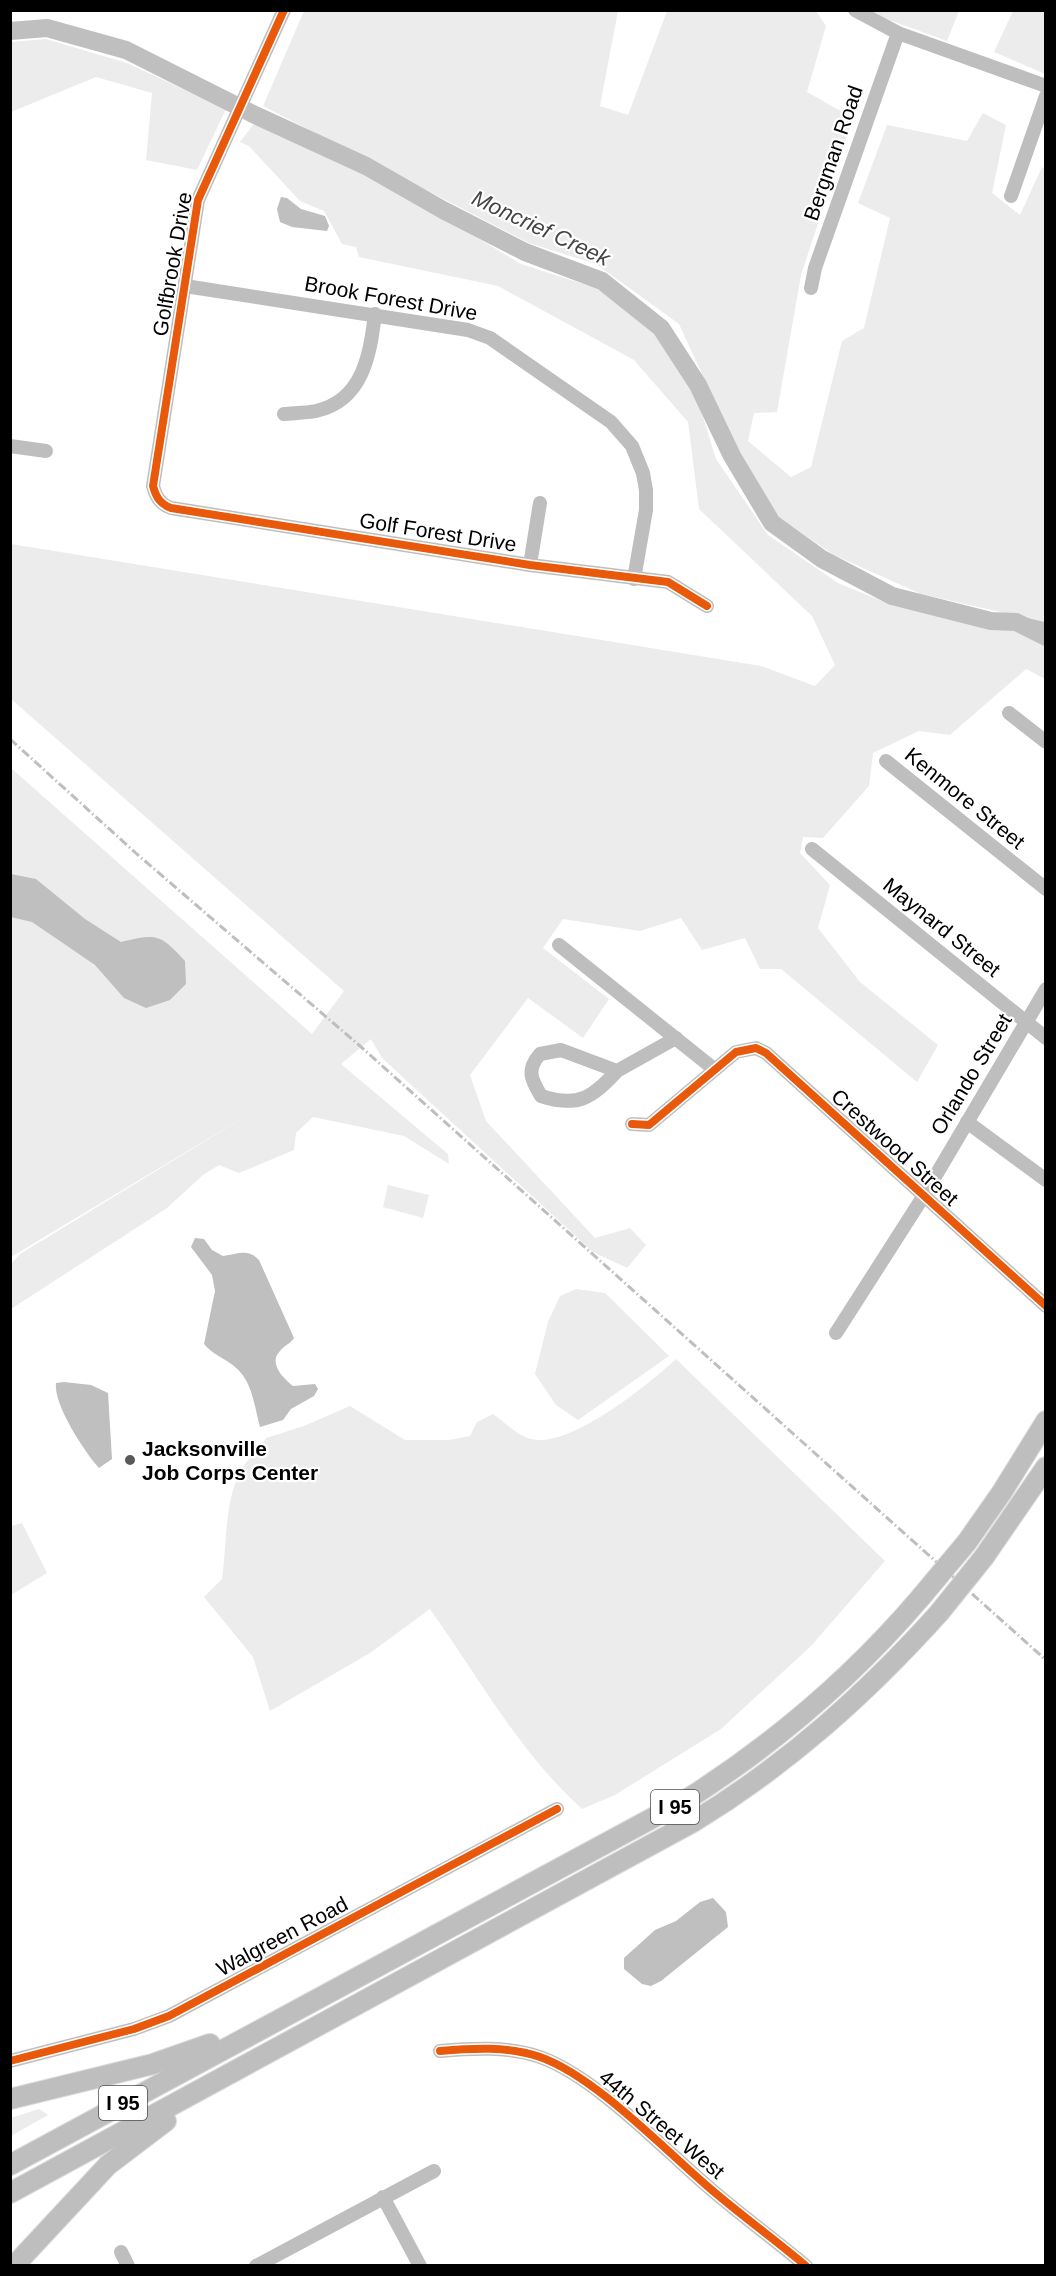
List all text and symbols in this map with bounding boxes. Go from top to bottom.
street label: Bergman Road [799,82,867,224]
water label: Moncrief Creek [468,185,615,271]
street label: Golfbrook Drive [148,190,196,338]
street label: Brook Forest Drive [303,271,479,325]
street label: Golf Forest Drive [358,508,518,556]
street label: Kenmore Street [901,743,1030,853]
street label: Maynard Street [879,873,1005,981]
street label: Orlando Street [926,1009,1016,1138]
street label: Crestwood Street [827,1084,963,1210]
place label: Jacksonville Job Corps Center [142,1437,318,1484]
marker: Jacksonville Job Corps Center [123,1453,137,1467]
road number: I 95 [651,1790,699,1824]
street label: Walgreen Road [213,1892,351,1980]
street label: 44th Street West [595,2065,729,2183]
road number: I 95 [99,2086,147,2120]

